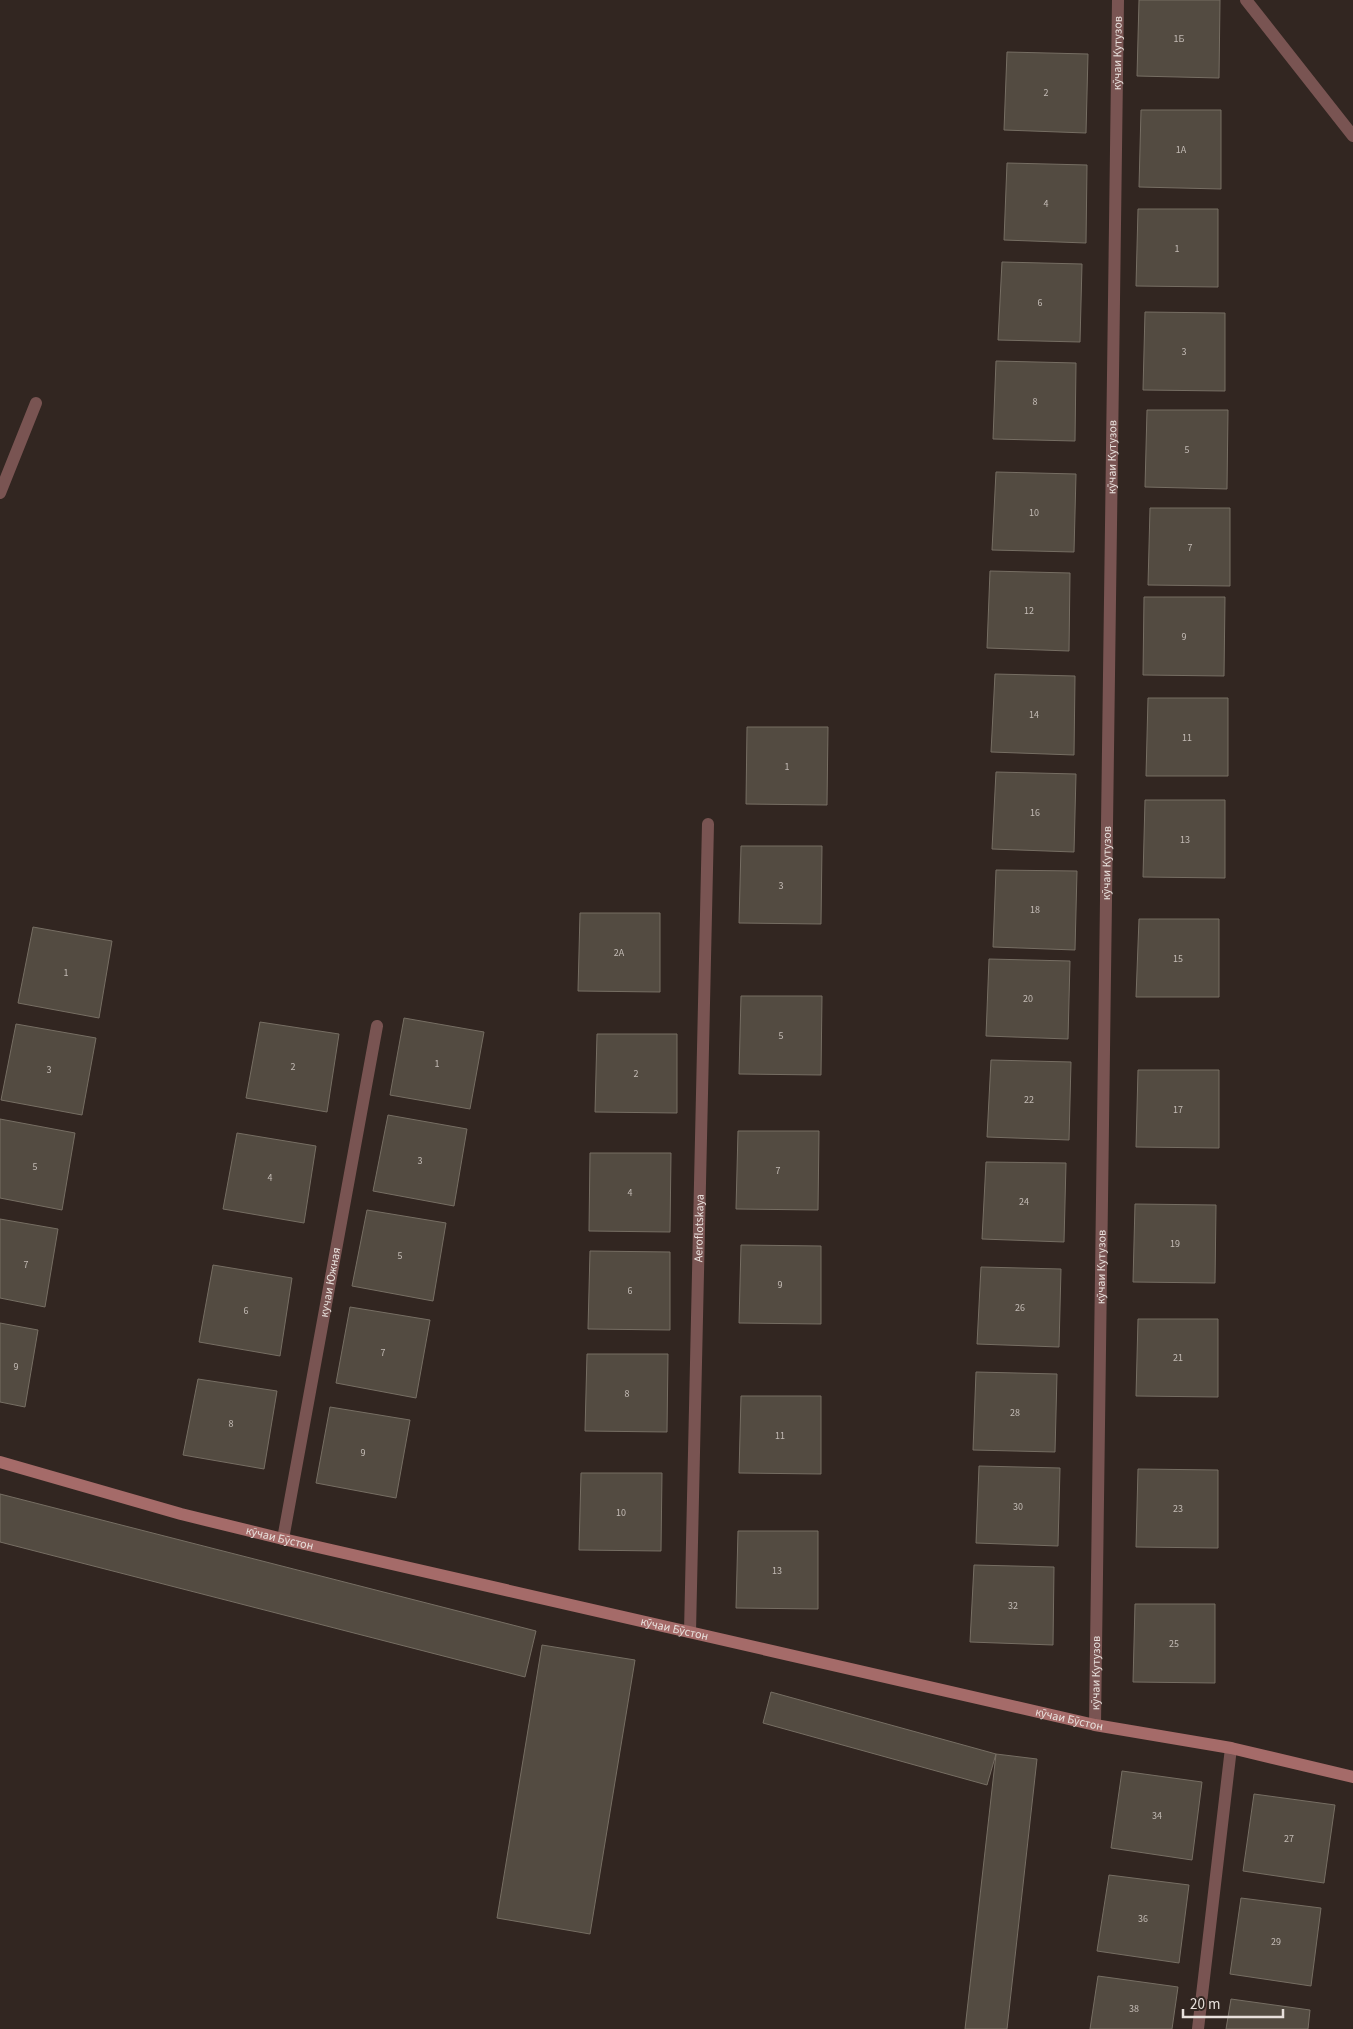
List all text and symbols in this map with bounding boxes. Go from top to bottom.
street label: кӯчаи Кутузов [1109,16,1127,90]
house number: 1Б [1174,32,1185,46]
house number: 2 [1044,86,1049,100]
house number: 1А [1176,143,1187,157]
house number: 4 [1044,197,1049,211]
house number: 1 [1175,242,1180,256]
house number: 6 [1038,296,1043,310]
house number: 3 [1182,345,1187,359]
house number: 8 [1033,395,1038,409]
street label: кӯчаи Кутузов [1103,420,1121,494]
house number: 5 [1185,443,1190,457]
house number: 10 [1029,506,1039,520]
house number: 7 [1188,541,1193,555]
house number: 12 [1024,604,1034,618]
house number: 9 [1182,630,1187,644]
house number: 14 [1029,708,1039,722]
house number: 11 [1182,731,1192,745]
house number: 1 [785,760,790,774]
house number: 16 [1030,806,1040,820]
street label: кӯчаи Кутузов [1098,826,1116,900]
house number: 13 [1180,833,1190,847]
house number: 3 [779,879,784,893]
house number: 18 [1030,903,1040,917]
house number: 2А [614,946,625,960]
house number: 15 [1173,952,1183,966]
house number: 1 [64,966,69,980]
house number: 20 [1023,992,1033,1006]
house number: 5 [779,1029,784,1043]
house number: 1 [435,1057,440,1071]
house number: 2 [291,1060,296,1074]
house number: 3 [47,1063,52,1077]
house number: 2 [634,1067,639,1081]
house number: 22 [1024,1093,1034,1107]
house number: 17 [1173,1103,1183,1117]
house number: 3 [418,1154,423,1168]
house number: 5 [33,1160,38,1174]
house number: 7 [776,1164,781,1178]
house number: 4 [268,1171,273,1185]
house number: 4 [628,1186,633,1200]
street label: Aeroflotskaya [690,1194,709,1262]
house number: 24 [1019,1195,1029,1209]
street label: кӯчаи Кутузов [1093,1230,1111,1304]
house number: 19 [1170,1237,1180,1251]
street label: кучаи Южная [316,1246,345,1319]
house number: 5 [398,1249,403,1263]
house number: 7 [24,1258,29,1272]
house number: 9 [778,1278,783,1292]
house number: 6 [628,1284,633,1298]
house number: 26 [1015,1301,1025,1315]
house number: 6 [244,1304,249,1318]
house number: 7 [381,1346,386,1360]
house number: 21 [1173,1351,1183,1365]
house number: 9 [14,1360,19,1374]
house number: 8 [625,1387,630,1401]
house number: 28 [1010,1406,1020,1420]
house number: 8 [229,1417,234,1431]
house number: 11 [775,1429,785,1443]
house number: 9 [361,1446,366,1460]
house number: 30 [1013,1500,1023,1514]
house number: 23 [1173,1502,1183,1516]
house number: 10 [616,1506,626,1520]
street label: кӯчаи Бӯстон [244,1522,315,1555]
house number: 13 [772,1564,782,1578]
house number: 32 [1008,1599,1018,1613]
street label: кӯчаи Бӯстон [639,1613,710,1645]
street label: кӯчаи Кутузов [1087,1636,1105,1710]
house number: 25 [1169,1637,1179,1651]
street label: кӯчаи Бӯстон [1034,1704,1104,1735]
house number: 34 [1152,1809,1162,1823]
house number: 27 [1284,1832,1294,1846]
house number: 36 [1138,1912,1148,1926]
house number: 29 [1271,1935,1281,1949]
scale bar [1183,1986,1283,2018]
text: 20 m [1190,1994,1220,2015]
house number: 38 [1129,2002,1139,2016]

